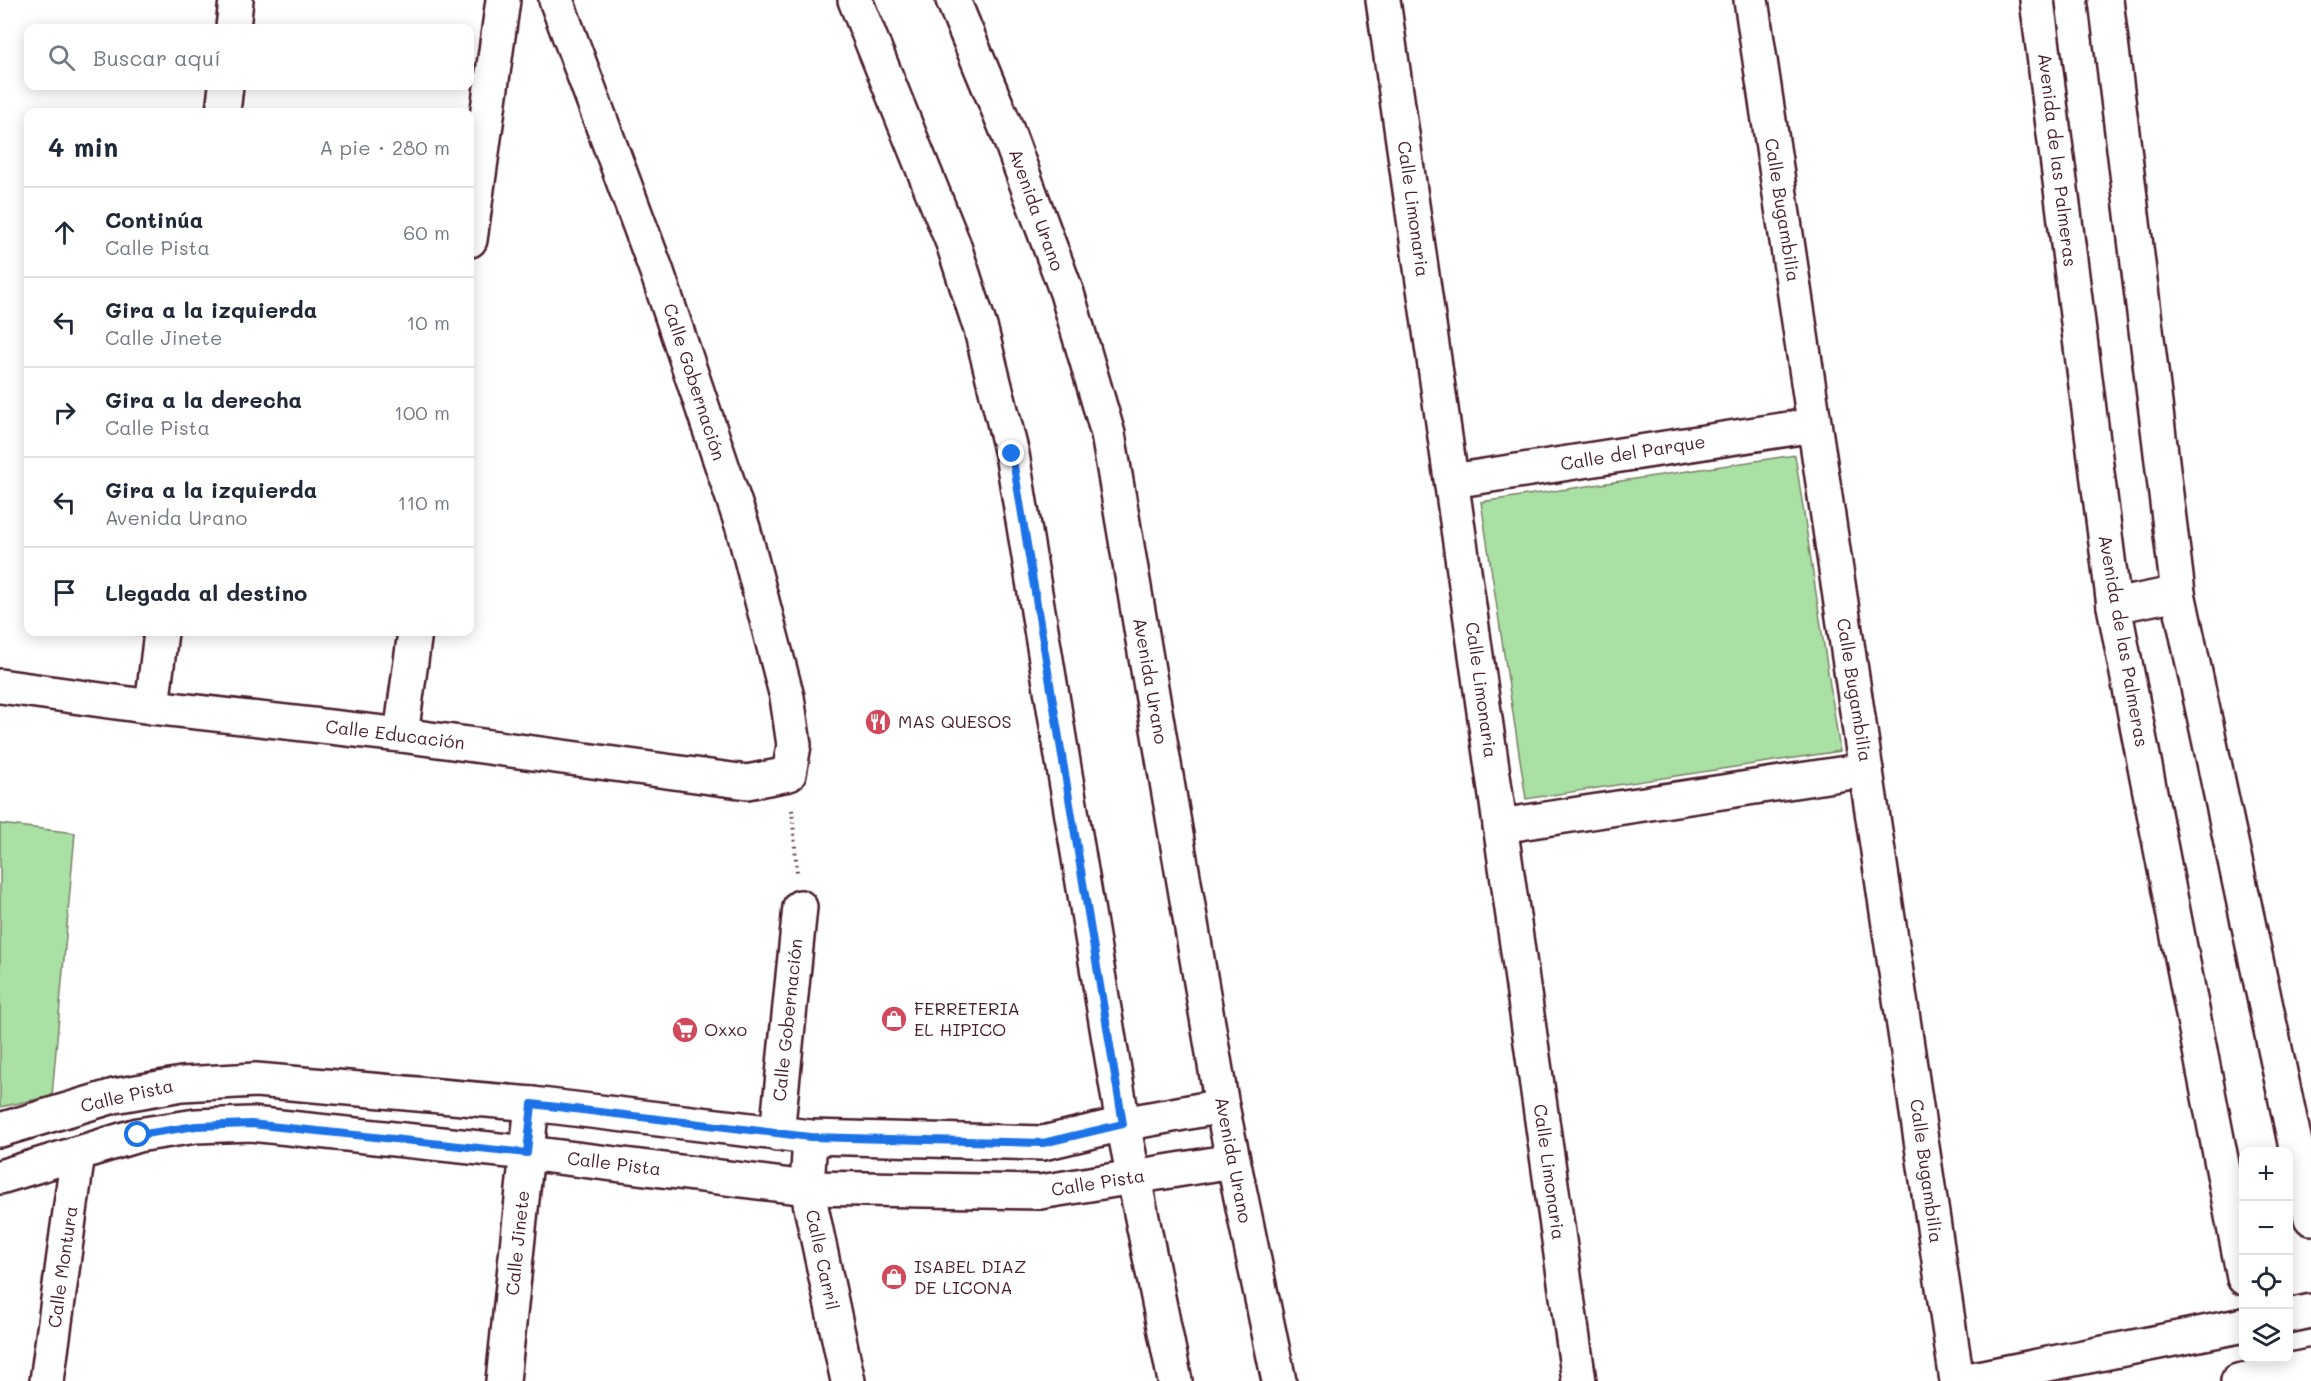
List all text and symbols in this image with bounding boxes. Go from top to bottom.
search box [24,24,474,90]
icon: search [45,41,78,74]
text: Buscar aquí [93,43,221,72]
street label: Avenida de las Palmeras [2033,52,2083,268]
text: 4 min [48,130,118,164]
text: A pie · 280 m [319,134,450,160]
street label: Calle Bugambilia [1760,136,1806,283]
street label: Calle Limonaria [1393,139,1435,278]
street label: Avenida Urano [1004,145,1070,274]
text: Continúa [105,205,203,234]
icon: ahead [48,216,81,249]
text: 60 m [403,219,450,245]
text: Calle Pista [105,234,210,260]
text: Gira a la izquierda [105,295,317,324]
street label: Calle Gobernación [658,300,732,463]
icon: left [48,306,81,339]
text: 10 m [406,309,450,335]
text: Calle Jinete [105,324,222,350]
text: Gira a la derecha [105,385,302,414]
icon: right [48,396,81,429]
text: 100 m [394,399,450,425]
text: Calle Pista [105,414,210,440]
street label: Calle del Parque [1559,429,1707,475]
route end [998,440,1024,466]
text: Gira a la izquierda [105,475,317,504]
icon: left [48,486,81,519]
text: 110 m [397,489,450,515]
text: Avenida Urano [105,504,247,530]
street label: Avenida de las Palmeras [2094,533,2154,749]
icon: arrive [48,576,81,609]
text: Llegada al destino [105,578,307,607]
street label: Avenida Urano [1128,616,1174,746]
street label: Calle Bugambilia [1832,616,1878,763]
street label: Calle Limonaria [1461,620,1503,759]
restaurant icon: MAS QUESOS [863,707,893,737]
place label: MAS QUESOS [898,709,1012,733]
street label: Calle Educación [324,714,466,754]
street label: Calle Gobernación [767,937,807,1102]
place label: FERRETERIA EL HIPICO [914,996,1020,1041]
shop icon: FERRETERIA EL HIPICO [879,1004,909,1034]
supermarket icon: Oxxo [670,1015,700,1045]
place label: Oxxo [704,1017,748,1041]
street label: Calle Pista [78,1073,175,1117]
street label: Avenida Urano [1210,1095,1258,1225]
street label: Calle Bugambilia [1905,1097,1949,1244]
street label: Calle Limonaria [1529,1102,1571,1241]
route start [124,1121,150,1147]
street label: Calle Pista [566,1145,662,1181]
map controls [2239,1147,2293,1363]
button: + [2239,1147,2293,1201]
street label: Calle Pista [1049,1163,1146,1201]
street label: Calle Jinete [500,1189,534,1297]
button: − [2239,1201,2293,1255]
street label: Calle Montura [42,1204,82,1329]
street label: Calle Carril [801,1207,845,1312]
place label: ISABEL DIAZ DE LICONA [914,1254,1026,1299]
button: locate [2239,1255,2293,1309]
shop icon: ISABEL DIAZ DE LICONA [879,1262,909,1292]
button: layers [2239,1309,2293,1363]

